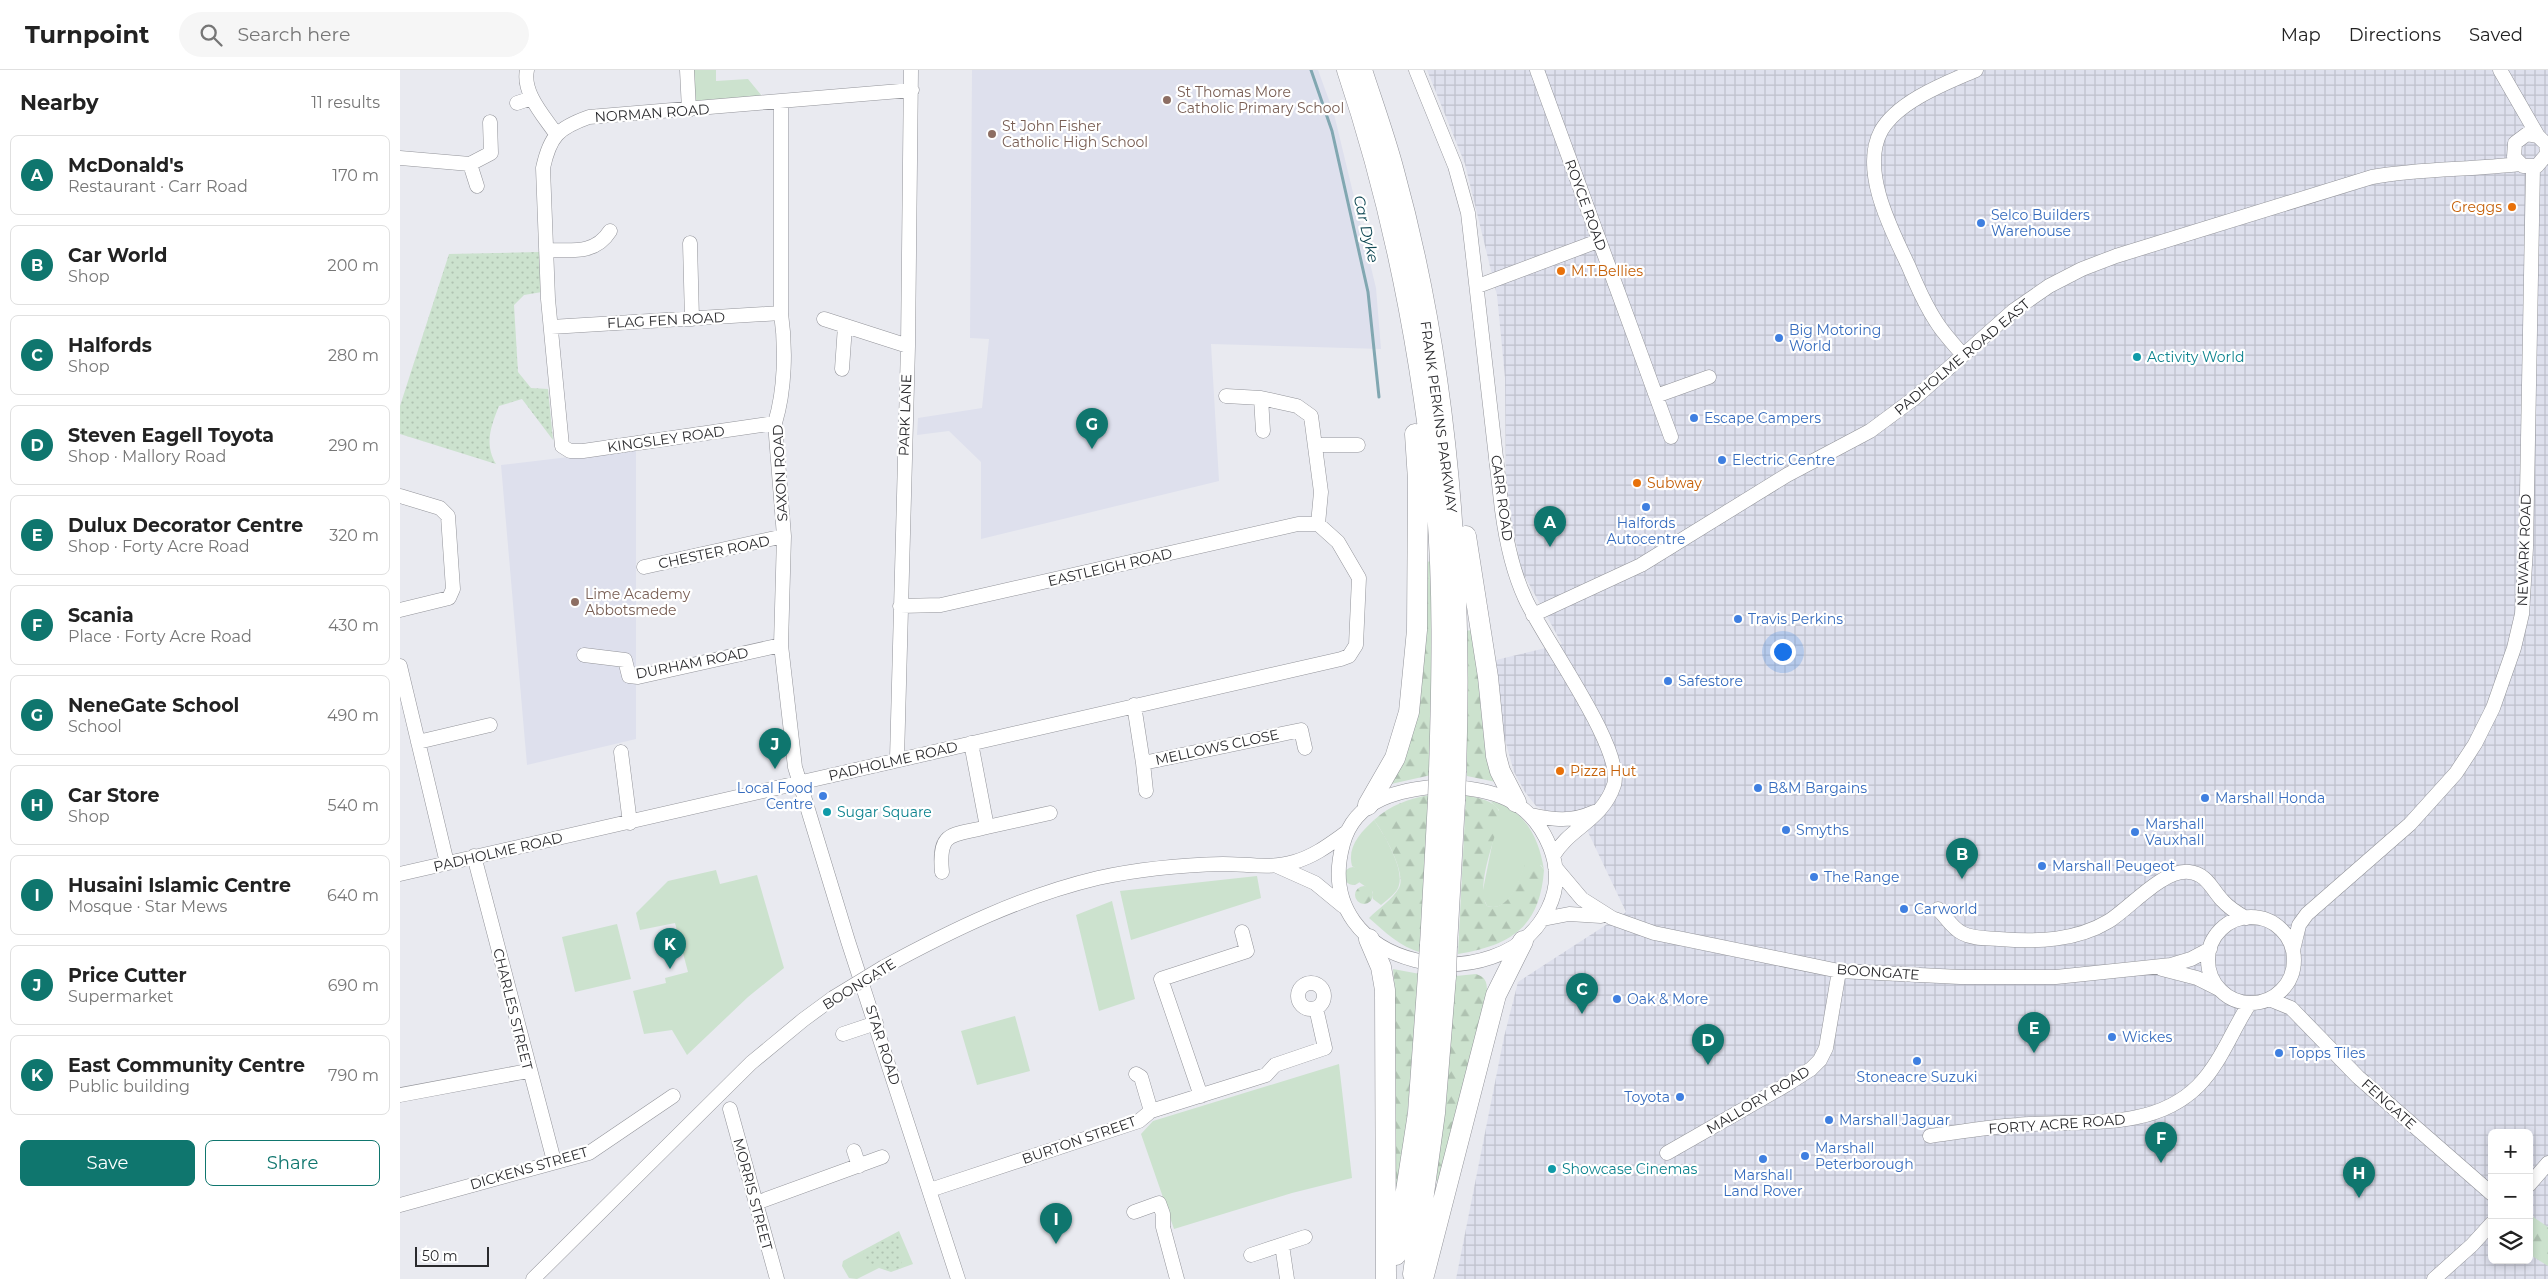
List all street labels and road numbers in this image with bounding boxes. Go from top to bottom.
street label: NORMAN ROAD [594,100,710,126]
street label: ROYCE ROAD [1561,157,1611,253]
street label: PADHOLME ROAD EAST [1890,295,2034,419]
street label: FLAG FEN ROAD [607,308,725,332]
street label: FRANK PERKINS PARKWAY [1417,320,1461,514]
street label: PARK LANE [895,374,915,456]
street label: KINGSLEY ROAD [606,422,726,456]
street label: SAXON ROAD [768,424,792,522]
street label: CARR ROAD [1487,454,1517,542]
street label: NEWARK ROAD [2513,493,2535,607]
street label: CHESTER ROAD [657,531,771,573]
street label: EASTLEIGH ROAD [1046,544,1174,590]
street label: DURHAM ROAD [634,643,750,683]
street label: MELLOWS CLOSE [1154,725,1280,769]
street label: PADHOLME ROAD [827,737,959,785]
street label: PADHOLME ROAD [432,828,564,876]
street label: CHARLES STREET [489,946,537,1072]
street label: BOONGATE [819,954,899,1014]
street label: BOONGATE [1836,960,1920,984]
street label: STAR ROAD [862,1003,904,1087]
street label: MALLORY ROAD [1703,1062,1813,1138]
street label: FENGATE [2358,1075,2420,1133]
street label: FORTY ACRE ROAD [1988,1110,2126,1138]
street label: BURTON STREET [1019,1112,1139,1168]
street label: MORRIS STREET [729,1136,777,1252]
street label: DICKENS STREET [468,1143,590,1193]

